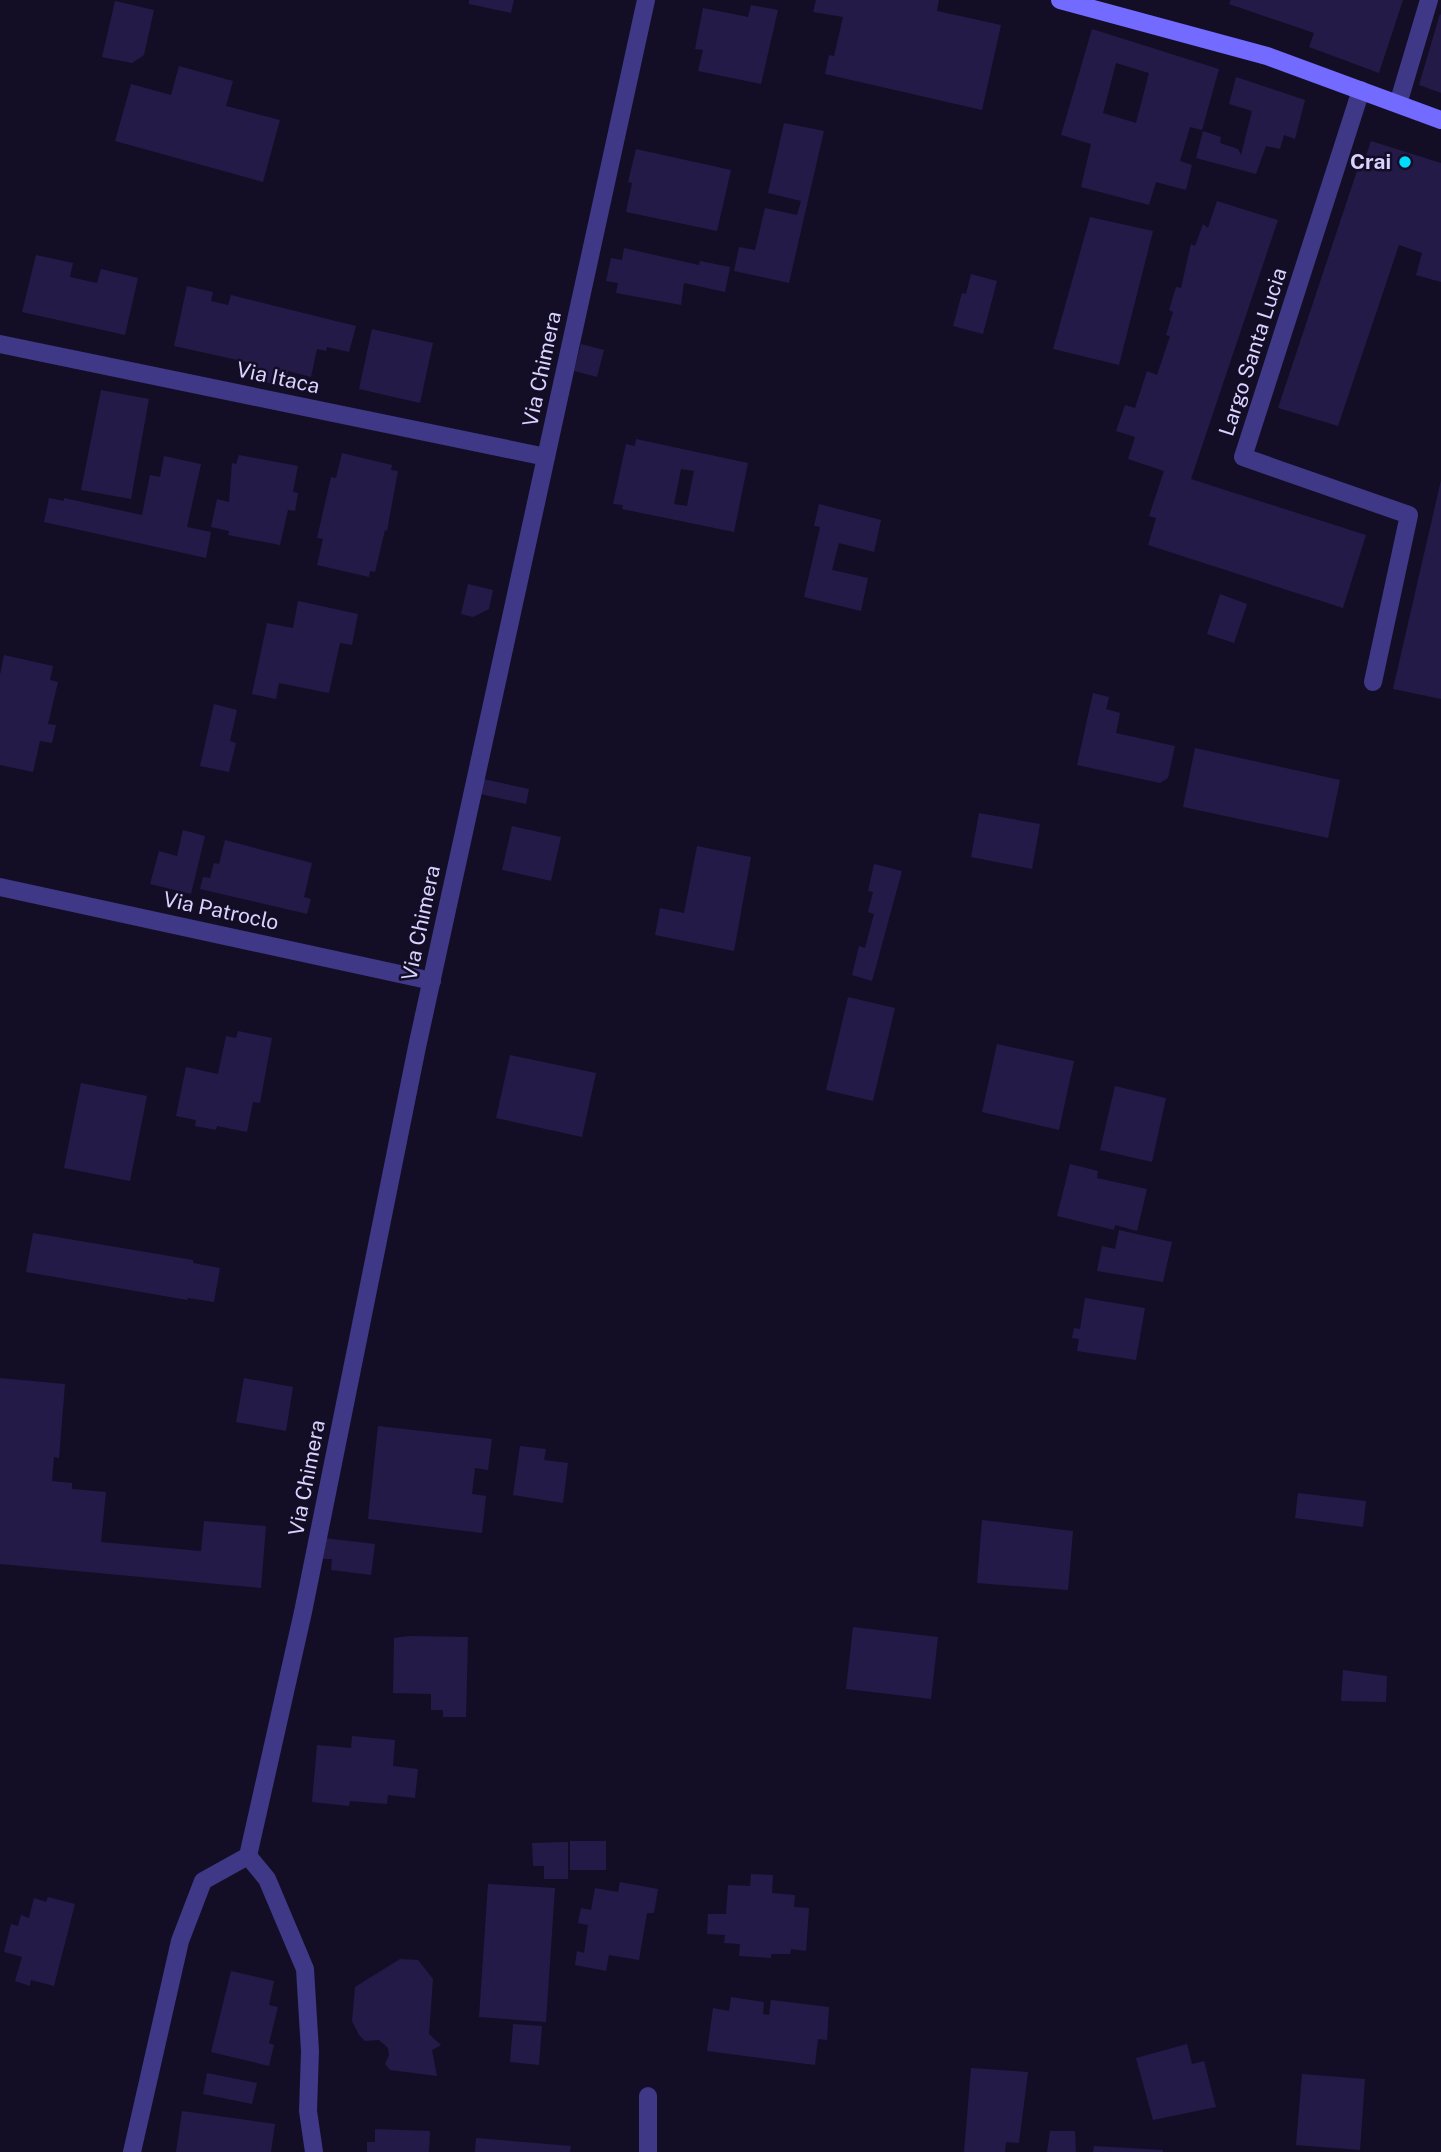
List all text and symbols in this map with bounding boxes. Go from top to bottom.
place label: Crai [1350,149,1391,174]
marker: Crai [1397,154,1413,170]
street label: Largo Santa Lucia [1214,265,1292,439]
street label: Via Chimera [517,309,566,429]
street label: Via Itaca [234,357,322,399]
street label: Via Chimera [396,863,445,983]
street label: Via Patroclo [161,886,281,935]
street label: Via Chimera [283,1418,330,1538]

